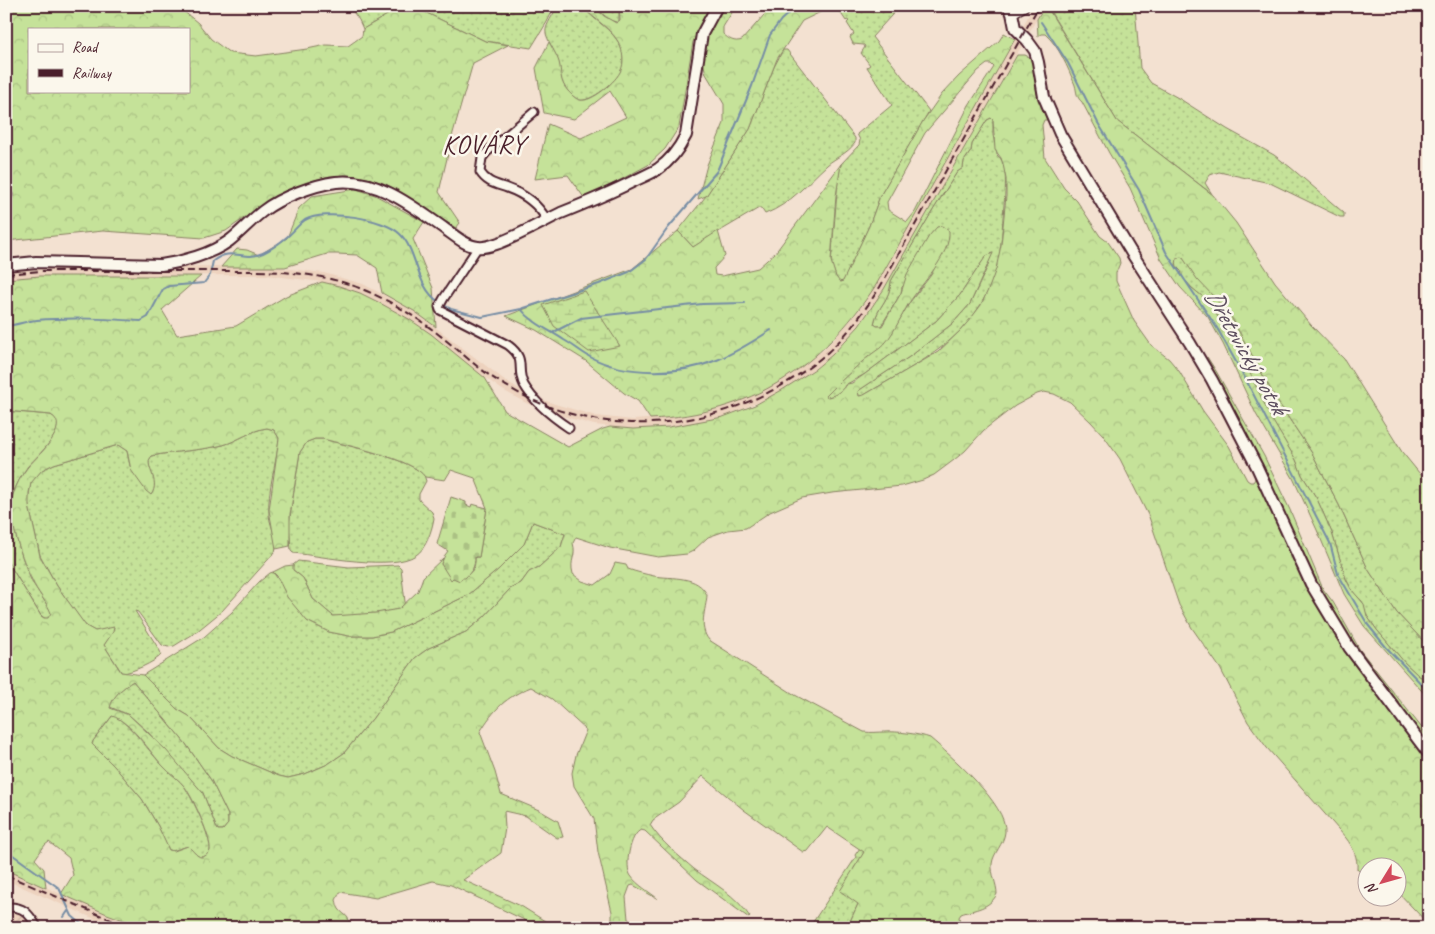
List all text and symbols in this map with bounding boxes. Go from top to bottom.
legend [28,28,190,92]
text: Road [72,38,99,57]
text: Railway [72,64,113,83]
district label: KOVÁRY [442,128,530,161]
water label: Dřetovický potok [1197,283,1297,424]
north arrow [1358,856,1408,906]
text: N [1361,879,1381,898]

